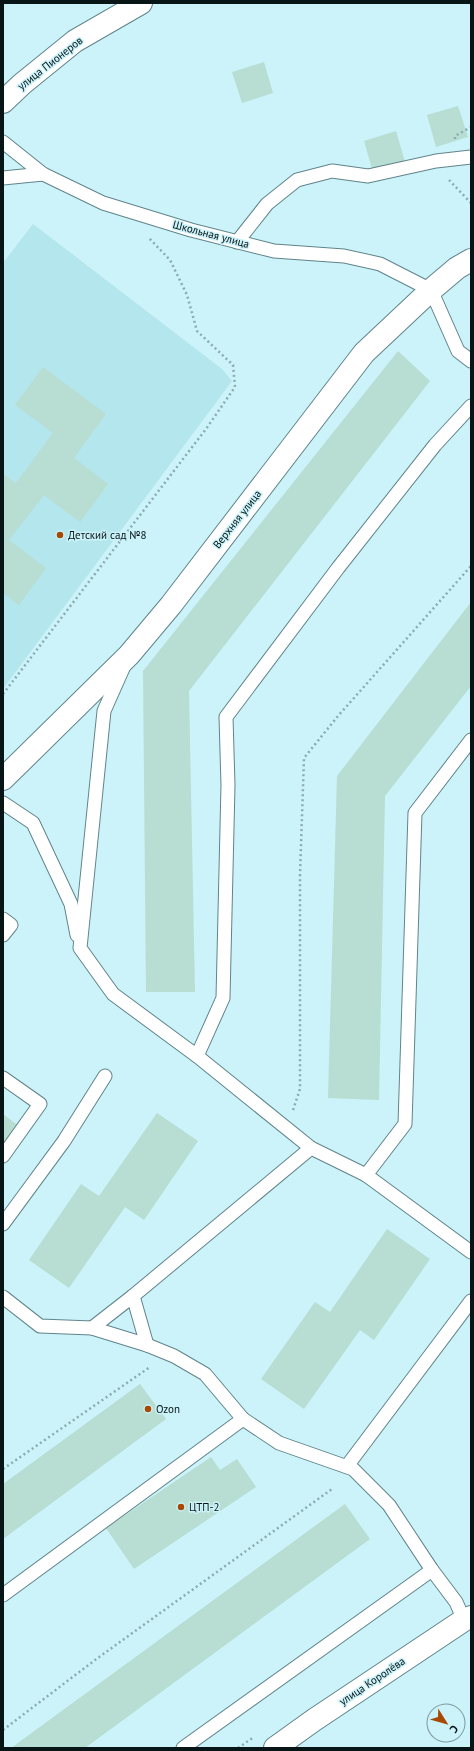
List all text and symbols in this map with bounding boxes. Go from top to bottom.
street label: улица Пионеров [15,33,85,93]
street label: Школьная улица [171,217,251,251]
street label: Верхняя улица [210,487,264,551]
place label: Детский сад №8 [68,528,147,542]
marker: Детский сад №8 [55,530,65,540]
place label: Ozon [156,1402,180,1416]
marker: Ozon [143,1404,153,1414]
place label: ЦТП-2 [189,1500,219,1514]
marker: ЦТП-2 [176,1502,186,1512]
street label: улица Королёва [336,1654,408,1708]
north arrow [426,1703,466,1743]
text: С [447,1722,461,1736]

